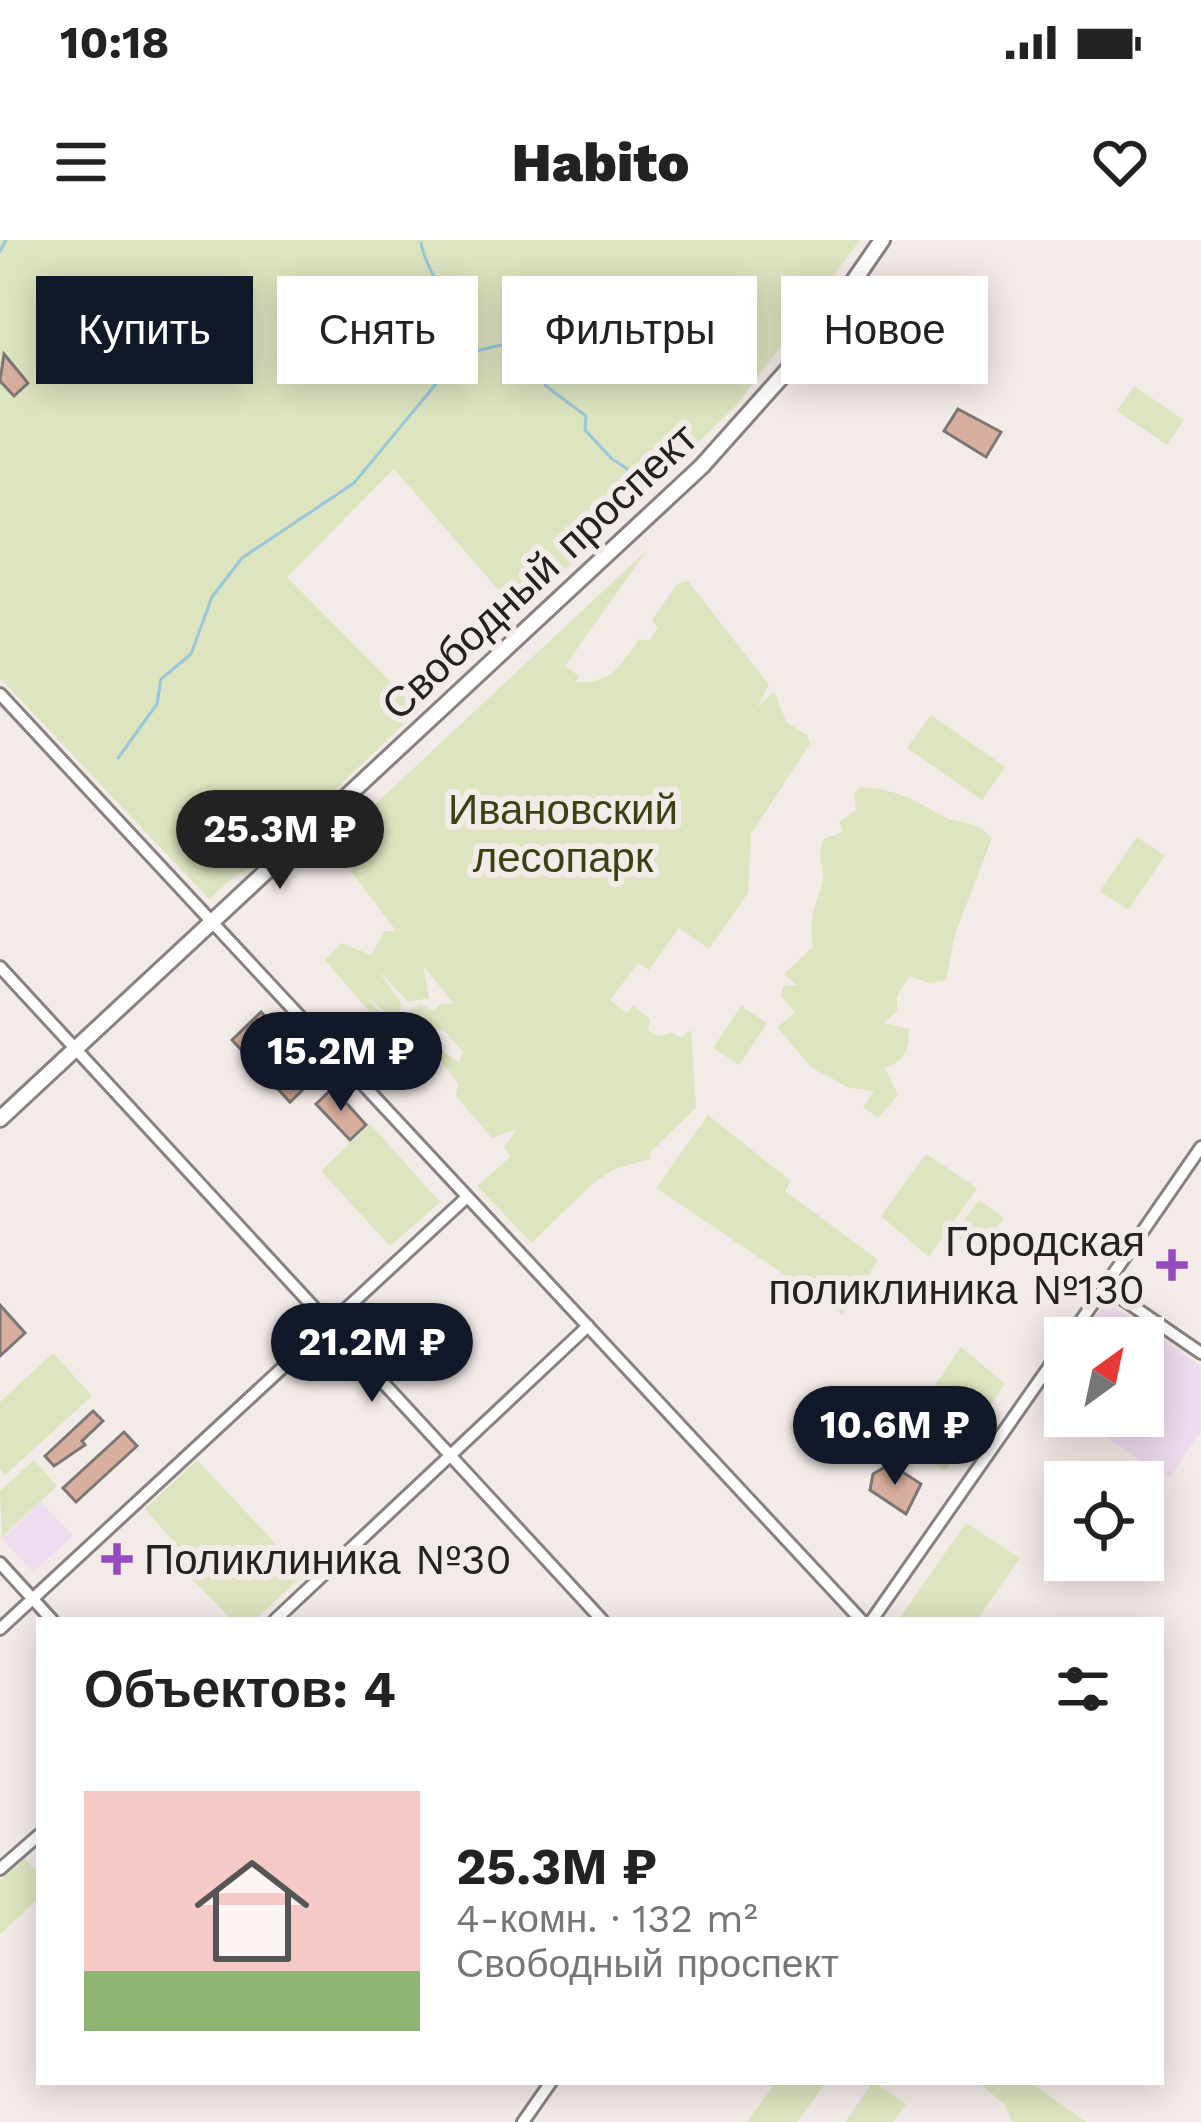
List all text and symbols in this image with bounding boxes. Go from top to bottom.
text: 10:18 [60,16,170,69]
icon: menu [48,129,114,195]
icon: heart [1087,129,1153,195]
text: Habito [512,131,689,194]
chip: Купить [36,276,253,384]
chip: Снять [277,276,478,384]
chip: Фильтры [502,276,757,384]
chip: Новое [781,276,988,384]
street label: Свободный проспект [372,413,707,730]
park label: Ивановский лесопарк [448,785,678,882]
pin: 25.3M ₽ [169,790,391,892]
text: 25.3M ₽ [203,806,357,851]
pin: 15.2M ₽ [230,1012,452,1114]
text: 15.2M ₽ [267,1028,415,1073]
place label: Городская поликлиника №130 [768,1217,1145,1314]
marker: Городская поликлиника №130 [1156,1249,1188,1281]
pin: 21.2M ₽ [261,1303,483,1405]
north arrow [1044,1317,1164,1437]
map controls [1044,1317,1164,1581]
text: 21.2M ₽ [298,1319,446,1364]
pin: 10.6M ₽ [784,1386,1006,1488]
text: 10.6M ₽ [820,1402,970,1447]
button: locate [1044,1461,1164,1581]
place label: Поликлиника №30 [144,1535,512,1584]
marker: Поликлиника №30 [101,1543,133,1575]
icon: filters [1050,1656,1116,1722]
text: Объектов: 4 [84,1660,396,1719]
text: 25.3M ₽ [456,1837,657,1896]
icon: home [180,1839,324,1983]
text: 4-комн. · 132 m² [456,1896,758,1941]
text: Свободный проспект [456,1941,839,1986]

